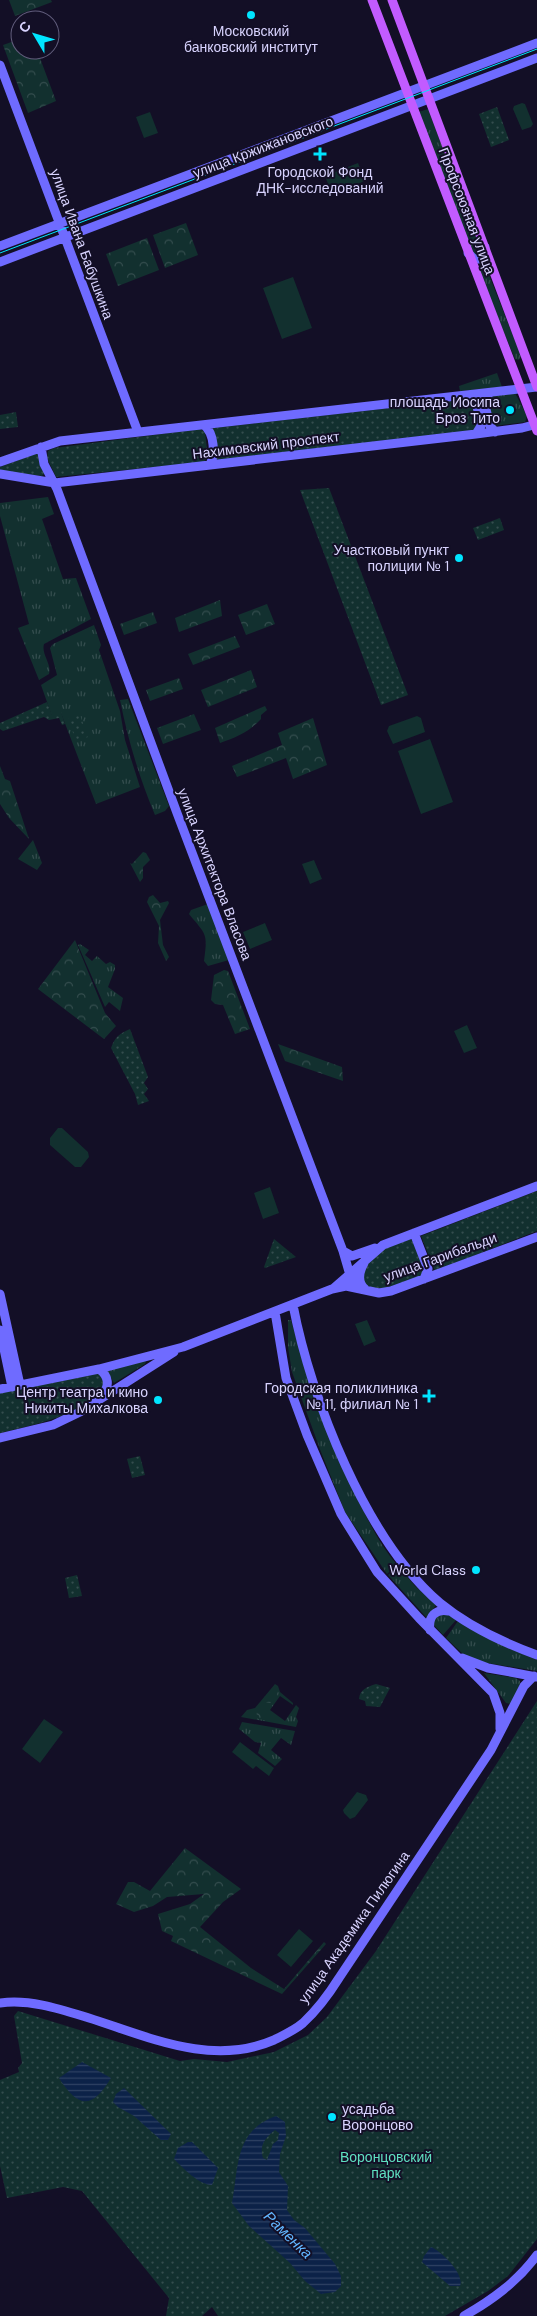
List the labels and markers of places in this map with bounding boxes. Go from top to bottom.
marker: Московский банковский институт [245,9,257,21]
place label: Московский банковский институт [184,22,318,56]
marker: Городской Фонд ДНК-исследований [313,147,327,161]
place label: Городской Фонд ДНК-исследований [256,163,384,197]
place label: площадь Иосипа Броз Тито [390,393,500,427]
marker: площадь Иосипа Броз Тито [504,404,516,416]
place label: Участковый пункт полиции № 1 [333,541,450,575]
marker: Участковый пункт полиции № 1 [453,552,465,564]
place label: Городская поликлиника № 11, филиал № 1 [265,1379,418,1413]
place label: Центр театра и кино Никиты Михалкова [16,1383,148,1417]
marker: Городская поликлиника № 11, филиал № 1 [422,1389,436,1403]
marker: Центр театра и кино Никиты Михалкова [152,1394,164,1406]
place label: World Class [389,1561,466,1579]
marker: World Class [470,1564,482,1576]
place label: усадьба Воронцово [342,2100,413,2134]
marker: усадьба Воронцово [326,2111,338,2123]

